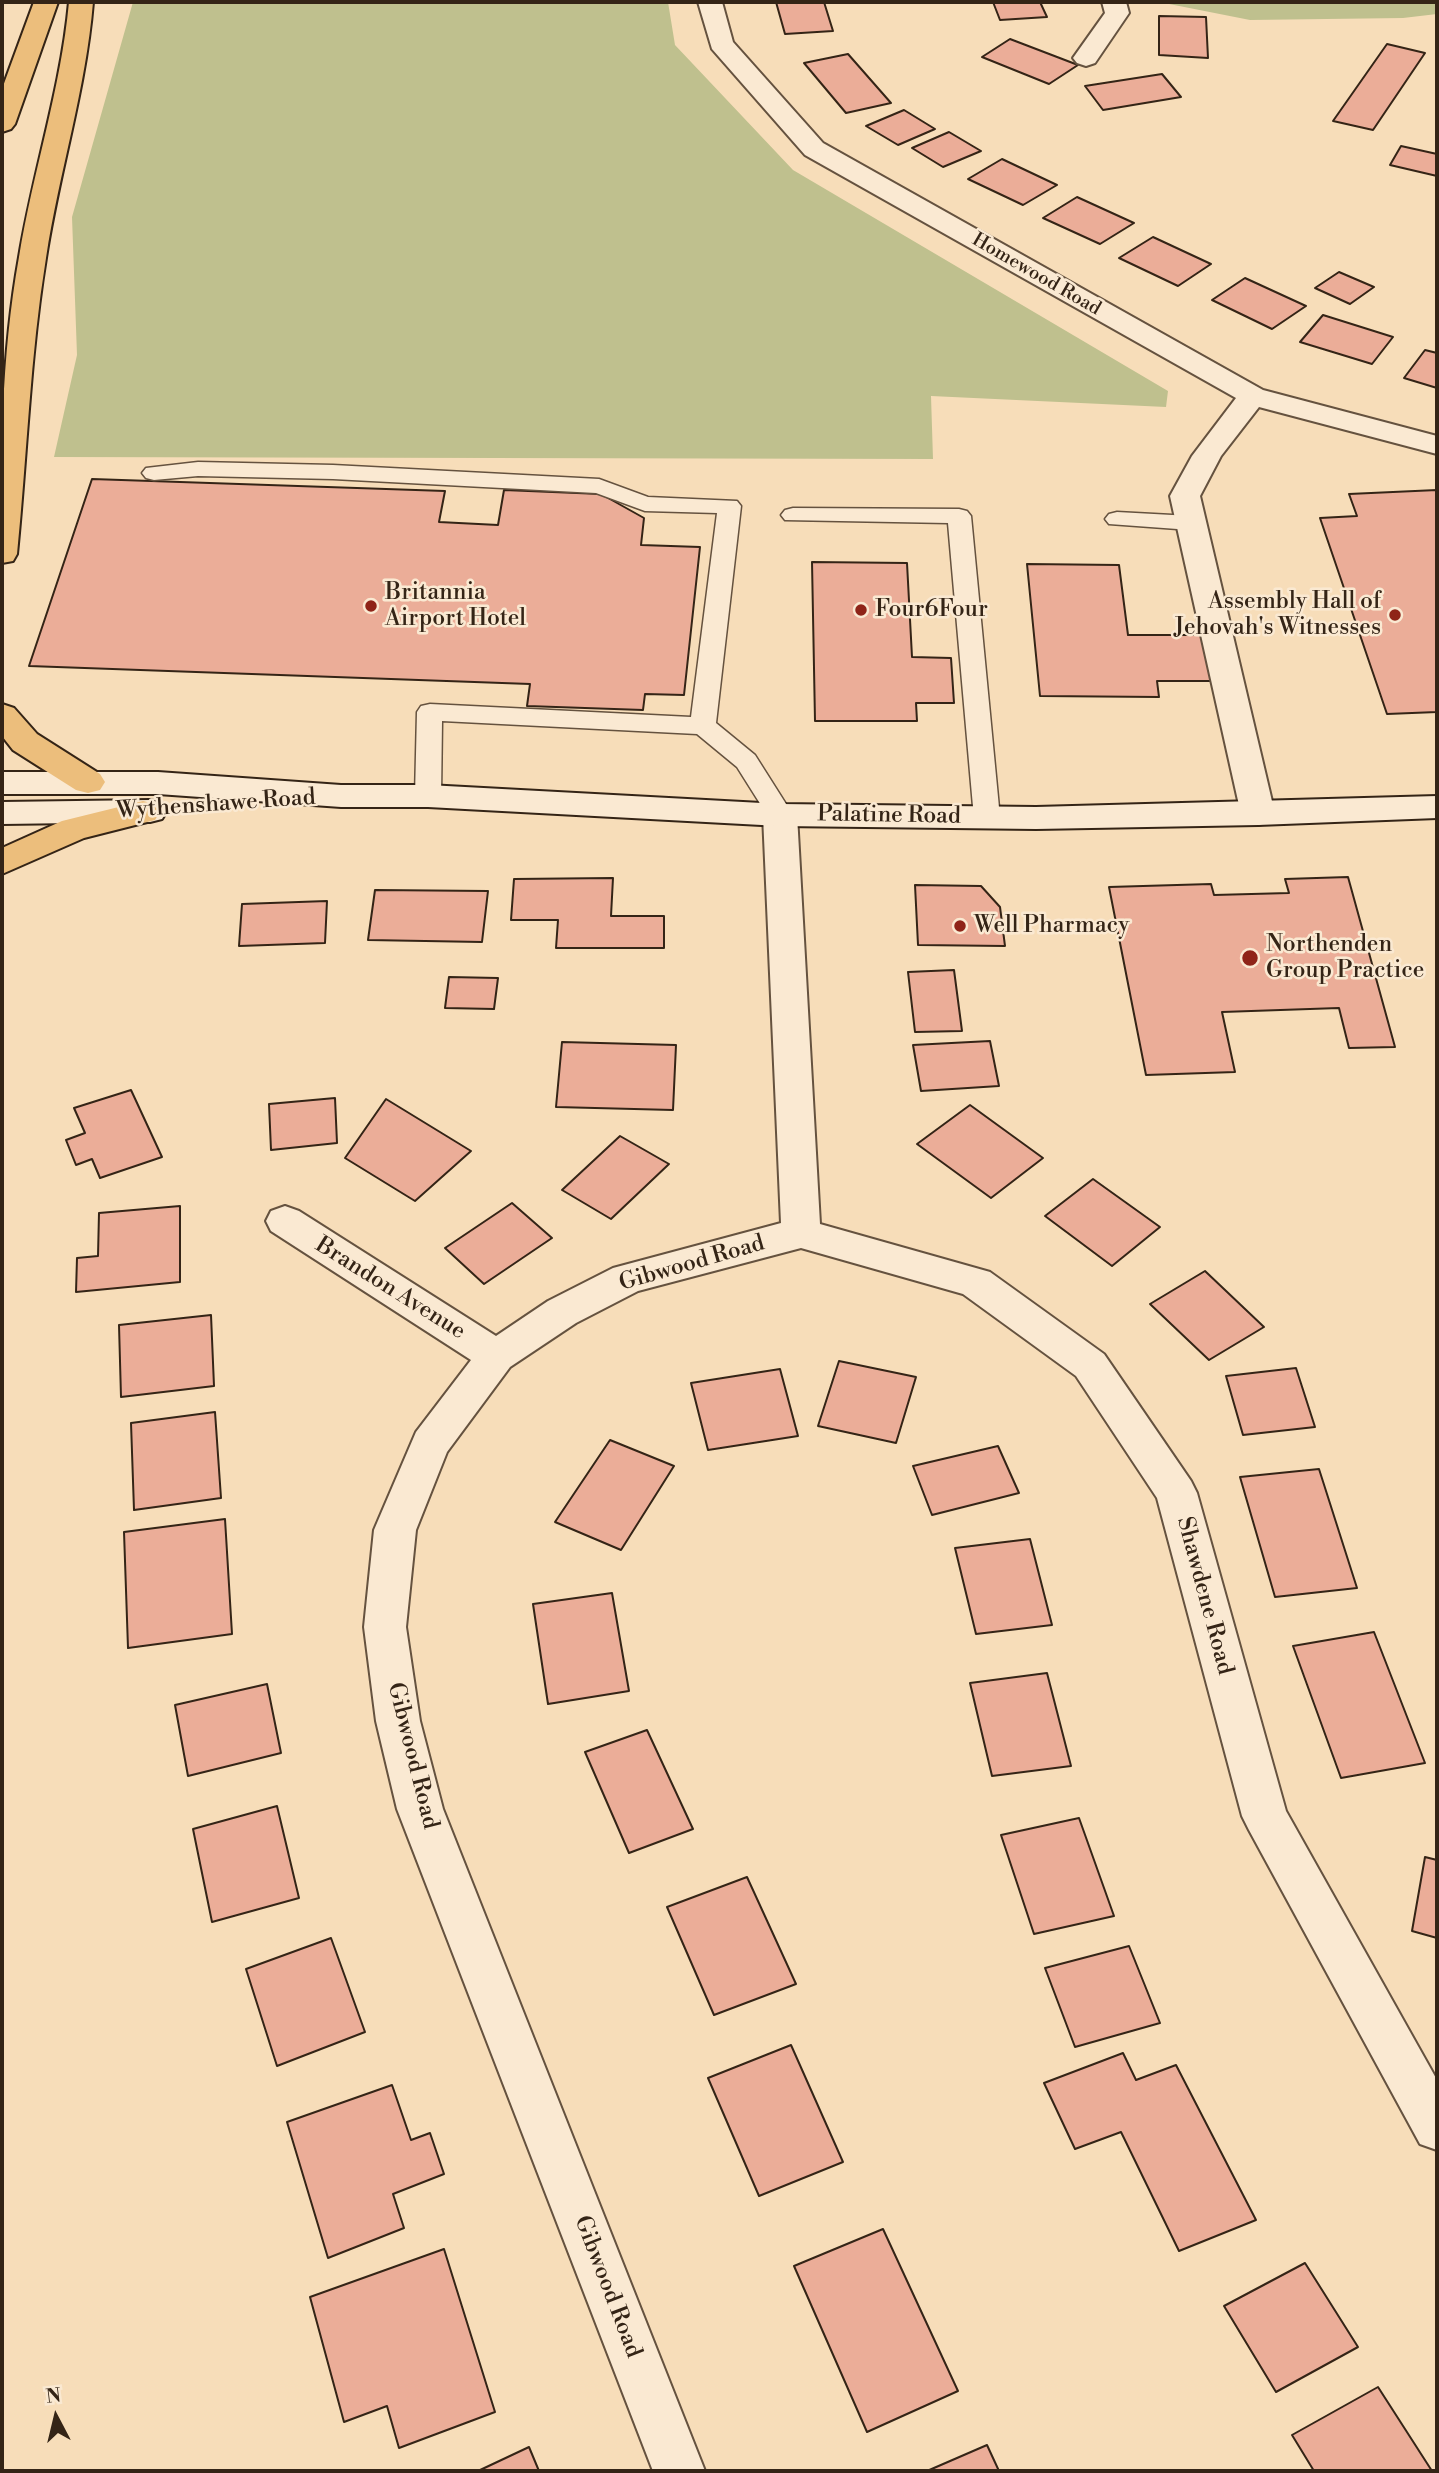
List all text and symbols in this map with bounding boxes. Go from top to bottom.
street label: Homewood Road [967,229,1105,321]
place label: Britannia Airport Hotel [385,579,526,633]
place label: Assembly Hall of Jehovah's Witnesses [1174,588,1381,642]
place label: Four6Four [875,596,988,624]
marker: Britannia Airport Hotel [363,598,379,614]
marker: Four6Four [853,602,869,618]
marker: Assembly Hall of Jehovah's Witnesses [1387,607,1403,623]
street label: Wythenshawe Road [115,784,317,826]
street label: Palatine Road [817,801,961,831]
place label: Well Pharmacy [974,912,1129,940]
marker: Well Pharmacy [952,918,968,934]
place label: Northenden Group Practice [1266,931,1424,985]
marker: Northenden Group Practice [1240,948,1260,968]
street label: Gibwood Road [616,1230,768,1298]
street label: Brandon Avenue [310,1232,470,1346]
street label: Shawdene Road [1170,1514,1238,1678]
street label: Gibwood Road [380,1680,444,1832]
street label: Gibwood Road [567,2212,647,2362]
north arrow [21,2382,91,2452]
text: N [45,2383,62,2409]

